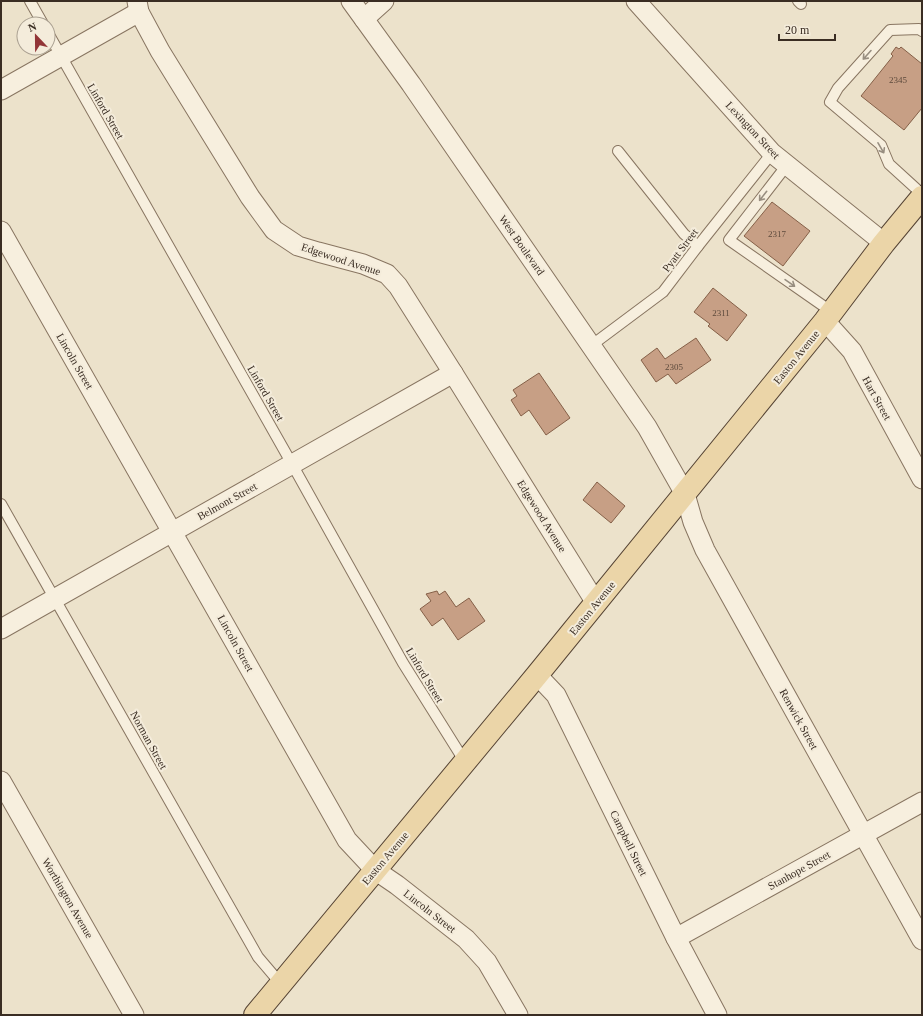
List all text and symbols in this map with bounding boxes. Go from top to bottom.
north arrow [16,16,56,56]
scale bar [779,16,835,42]
text: N [26,20,38,34]
text: 20 m [785,23,810,37]
one-way arrow [862,50,872,60]
house number: 2345 [889,75,908,85]
street label: Linford Street [85,81,127,141]
street label: Lexington Street [724,99,782,161]
one-way arrow [878,142,886,154]
one-way arrow [759,191,768,202]
street label: West Boulevard [497,213,547,278]
street label: Pyatt Street [660,226,700,274]
house number: 2317 [768,229,787,239]
street label: Edgewood Avenue [300,241,382,278]
one-way arrow [785,279,796,287]
house number: 2311 [712,308,730,318]
street label: Easton Avenue [771,328,821,386]
street label: Lincoln Street [54,331,96,391]
house number: 2305 [665,362,684,372]
street label: Linford Street [245,363,287,423]
street label: Hart Street [860,374,894,422]
street label: Edgewood Avenue [515,478,569,554]
street label: Belmont Street [195,480,259,522]
street label: Easton Avenue [567,579,617,637]
street label: Lincoln Street [216,613,256,673]
street label: Linford Street [404,645,446,705]
street label: Renwick Street [777,687,821,751]
street label: Norman Street [128,709,170,771]
street label: Campbell Street [608,808,650,878]
street label: Easton Avenue [359,829,411,887]
street label: Stanhope Street [766,848,832,892]
street label: Worthington Avenue [40,856,96,940]
street label: Lincoln Street [402,887,458,935]

